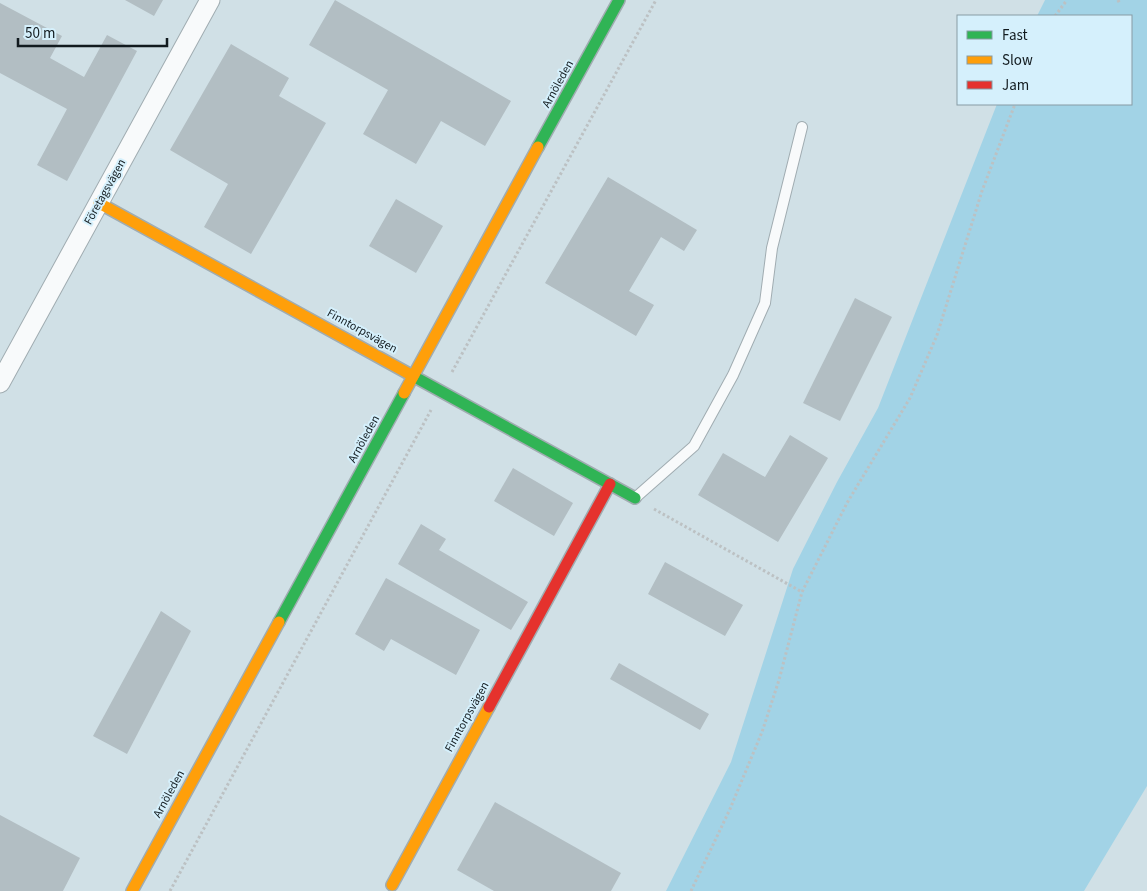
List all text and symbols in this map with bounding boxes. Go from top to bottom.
scale bar [18,15,166,47]
legend [957,15,1132,105]
text: 50 m [25,23,55,44]
text: Fast [1002,25,1028,46]
text: Slow [1002,50,1033,71]
street label: Arnöleden [538,57,578,111]
text: Jam [1002,75,1029,96]
street label: Företagsvägen [80,156,130,228]
street label: Finntorpsvägen [324,305,400,357]
street label: Arnöleden [344,412,384,466]
street label: Finntorpsvägen [441,679,493,755]
street label: Arnöleden [149,767,189,821]

